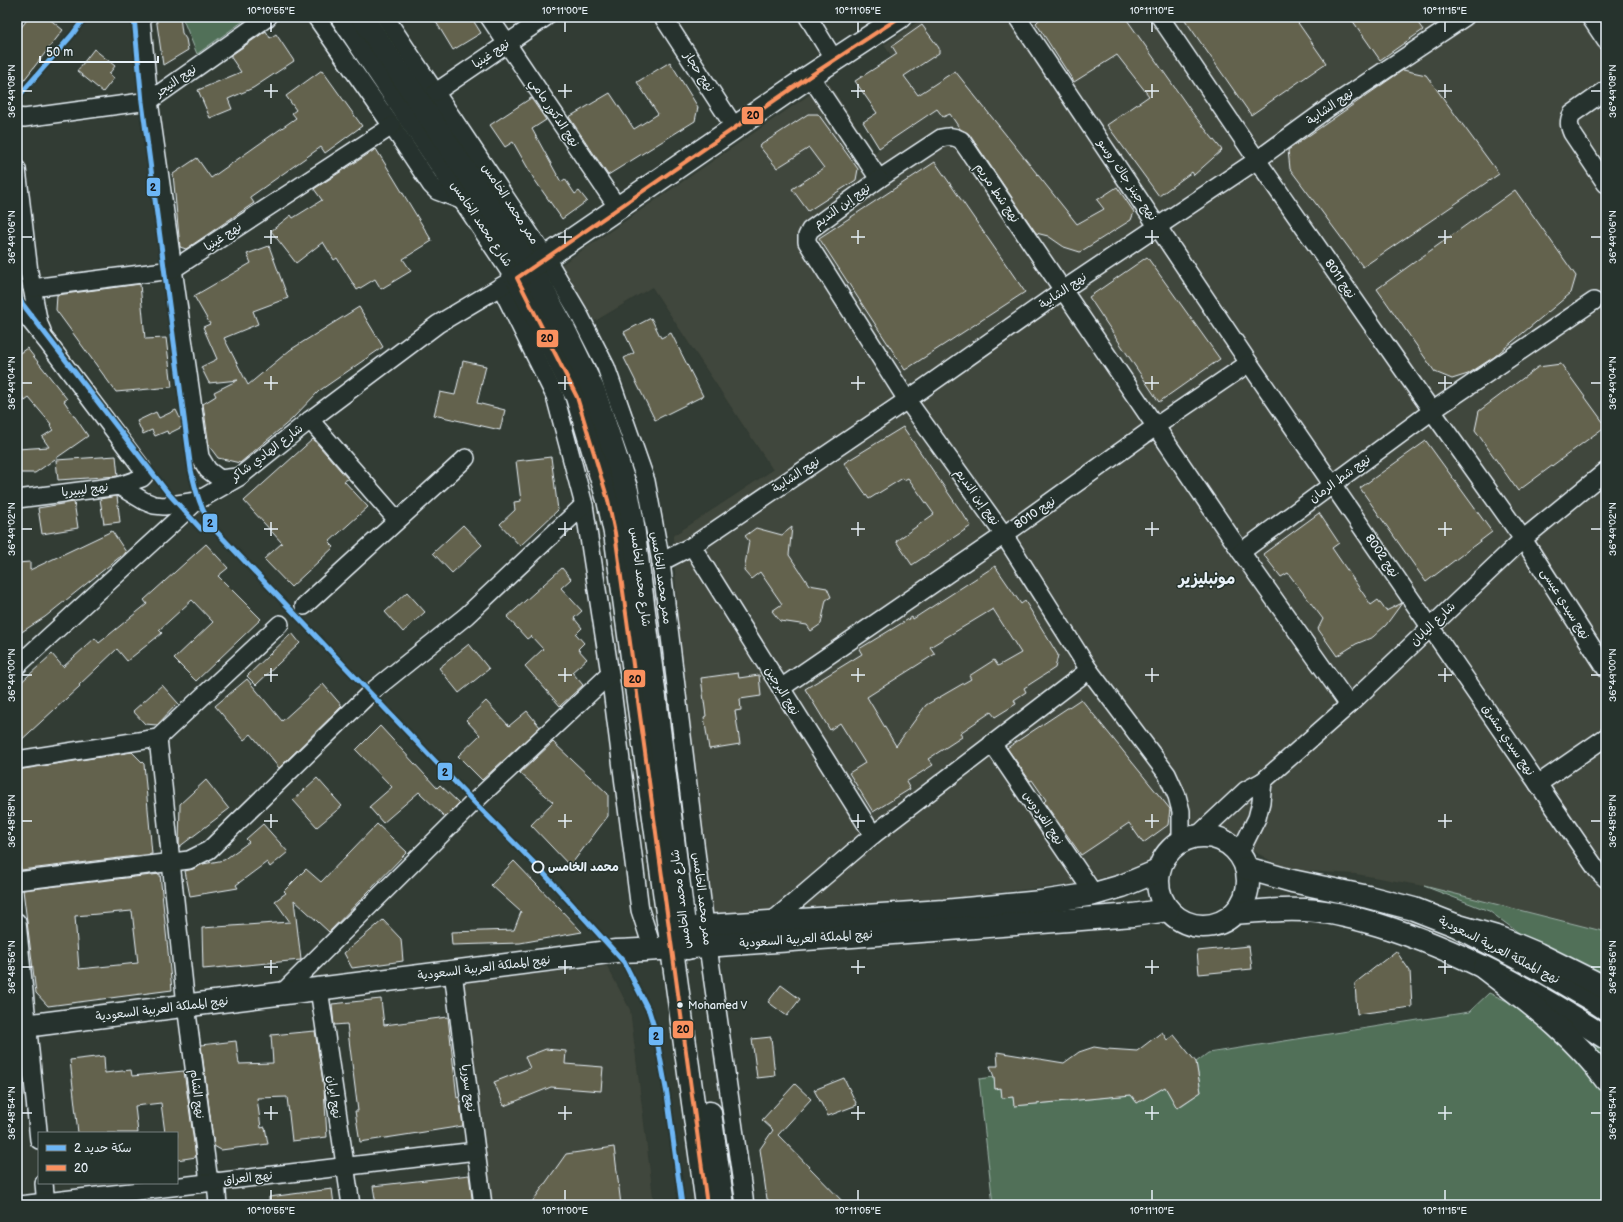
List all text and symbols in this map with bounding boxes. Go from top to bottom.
text: 10°10'55"E [247,5,295,17]
text: 10°11'00"E [542,5,589,17]
text: 10°11'05"E [835,5,882,17]
text: 10°11'10"E [1130,5,1175,17]
text: 10°11'15"E [1423,5,1468,17]
street label: نهج غينيا [470,36,513,73]
scale bar [40,38,158,64]
text: 50 m [46,45,73,60]
street label: نهج حجاز [679,48,718,96]
street label: نهج النيجر [152,61,200,102]
text: 36°49'08"N [6,64,18,118]
text: 36°49'08"N [1607,64,1619,118]
street label: نهج الدكتور مامي [523,76,582,152]
street label: نهج الشابية [1304,85,1357,129]
line badge: 20 [741,106,764,125]
text: 20 [746,109,760,122]
street label: نهج جينز جاك روسو [1093,135,1160,224]
street label: نهج شط مريم [971,160,1022,226]
street label: ممر محمد الخامس [478,161,542,247]
line badge: 2 [146,177,161,197]
street label: شارع محمد الخامس [446,178,515,270]
street label: نهج إبن النديم [811,180,874,232]
text: 2 [150,181,157,194]
text: 36°49'06"N [6,210,18,264]
text: 36°49'06"N [1607,210,1619,264]
street label: نهج غينيا [201,219,245,255]
street label: نهج 8011 [1320,257,1359,302]
street label: نهج الشابية [1036,270,1090,313]
line badge: 20 [536,329,559,348]
text: 20 [540,332,554,345]
text: 36°49'04"N [6,356,18,410]
text: 36°49'04"N [1607,356,1619,410]
street label: شارع الهادي شاكر [227,421,307,486]
street label: نهج شط الرمان [1306,452,1374,507]
street label: نهج الشابية [769,454,823,497]
street label: نهج إبن النديم [951,466,1003,529]
street label: نهج ليبيريا [61,480,109,501]
street label: نهج 8010 [1012,493,1059,533]
text: 36°49'02"N [6,502,18,556]
text: 36°49'02"N [1607,502,1619,556]
line badge: 2 [202,513,218,533]
text: 2 [207,517,214,530]
street label: شارع محمد الخامس [625,526,654,628]
street label: ممر محمد الخامس [647,531,675,625]
street label: نهج 8002 [1361,532,1402,581]
street label: نهج سيدي عيسى [1536,566,1593,643]
district label: مونبليزير [1177,570,1235,589]
street label: شارع اليابان [1407,599,1459,650]
text: 36°49'00"N [6,648,18,702]
text: 36°49'00"N [1607,648,1619,702]
street label: نهج البرجين [760,664,803,719]
line badge: 20 [623,669,646,688]
text: 20 [628,673,642,686]
street label: نهج سيدي مشرق [1478,701,1538,779]
line badge: 2 [437,762,453,781]
text: 2 [442,766,449,779]
street label: نهج الفردوس [1019,788,1067,849]
text: 36°48'58"N [6,794,18,848]
text: 36°48'58"N [1607,794,1619,848]
street label: شارع محمد الخامس [667,848,696,950]
street label: ممر محمد الخامس [689,852,715,946]
marker: محمد الخامس [531,860,545,874]
place label: محمد الخامس [548,860,619,875]
street label: نهج المملكة العربية السعودية [1436,913,1562,988]
street label: نهج المملكة العربية السعودية [739,927,873,952]
text: 36°48'56"N [6,940,18,994]
text: 36°48'56"N [1607,940,1619,994]
street label: نهج المملكة العربية السعودية [417,952,551,985]
street label: نهج المملكة العربية السعودية [95,993,229,1026]
place label: Mohamed V [688,999,748,1012]
marker: Mohamed V [675,1000,685,1010]
line badge: 20 [672,1020,694,1039]
text: 20 [676,1023,690,1036]
line badge: 2 [648,1026,664,1046]
text: 2 [653,1030,660,1043]
street label: نهج سوريا [457,1063,478,1113]
street label: نهج الشام [186,1069,207,1119]
street label: نهج ايران [323,1075,344,1120]
text: 36°48'54"N [6,1086,18,1140]
text: 36°48'54"N [1607,1086,1619,1140]
legend [38,1132,178,1184]
text: سكة حديد 2 [74,1141,132,1156]
text: 20 [74,1161,88,1176]
street label: نهج العراق [223,1168,274,1189]
text: 10°10'55"E [247,1205,295,1217]
text: 10°11'00"E [542,1205,589,1217]
text: 10°11'05"E [835,1205,882,1217]
text: 10°11'10"E [1130,1205,1175,1217]
text: 10°11'15"E [1423,1205,1468,1217]

